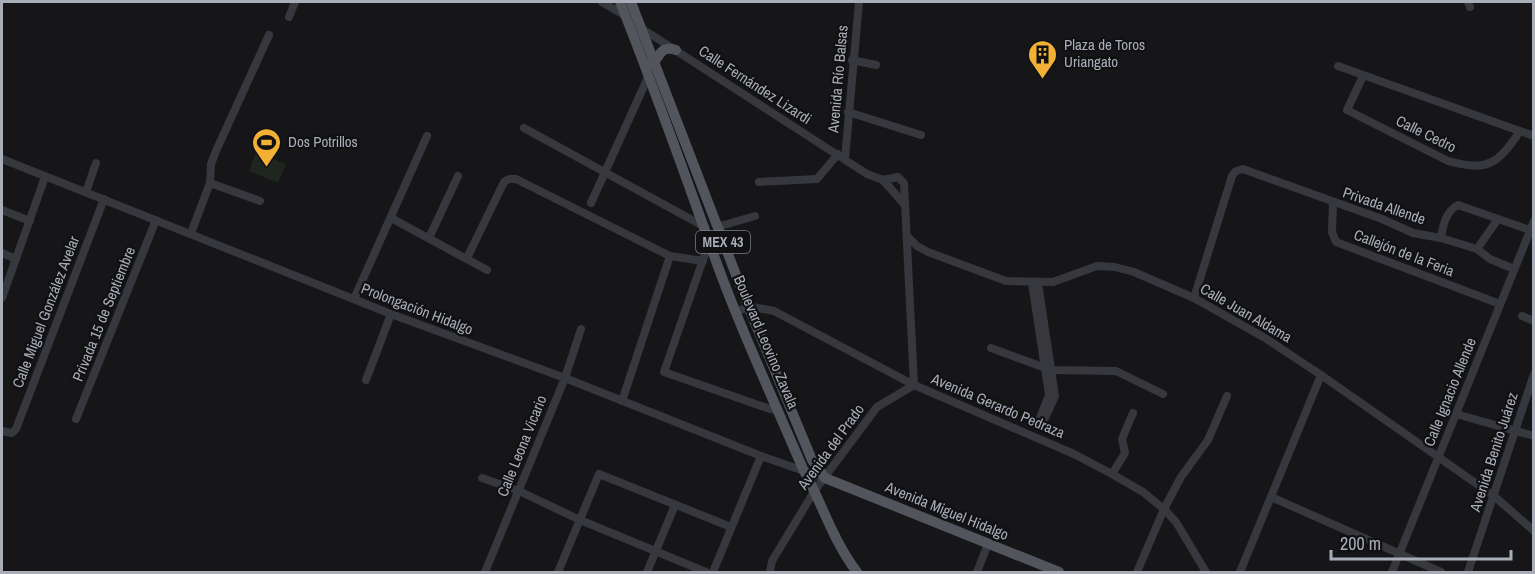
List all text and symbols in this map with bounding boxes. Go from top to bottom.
street label: Avenida Río Balsas [822,24,853,135]
place label: Plaza de Toros Uriangato [1064,34,1145,72]
building icon: Plaza de Toros Uriangato [1027,38,1059,80]
street label: Calle Fernández Lizardi [695,40,816,129]
street label: Calle Cedro [1392,110,1460,157]
sports icon: Dos Potrillos [251,126,283,168]
place label: Dos Potrillos [288,131,358,152]
street label: Privada Allende [1340,182,1428,230]
street label: Callejón de la Feria [1351,224,1458,281]
road number: MEX 43 [696,231,750,253]
street label: Calle Miguel González Avelar [7,233,84,391]
street label: Privada 15 de Septiembre [67,243,140,384]
street label: Boulevard Leovino Zavala [729,272,804,412]
street label: Prolongación Hidalgo [358,278,476,340]
street label: Calle Juan Aldama [1197,278,1296,347]
street label: Calle Ignacio Allende [1418,334,1481,449]
street label: Avenida Gerardo Pedraza [927,368,1068,443]
street label: Avenida Benito Juárez [1464,390,1523,515]
street label: Calle Leona Vicario [492,392,552,500]
street label: Avenida del Prado [792,400,869,495]
street label: Avenida Miguel Hidalgo [882,476,1012,545]
scale bar [1331,523,1511,561]
text: 200 m [1340,531,1381,556]

